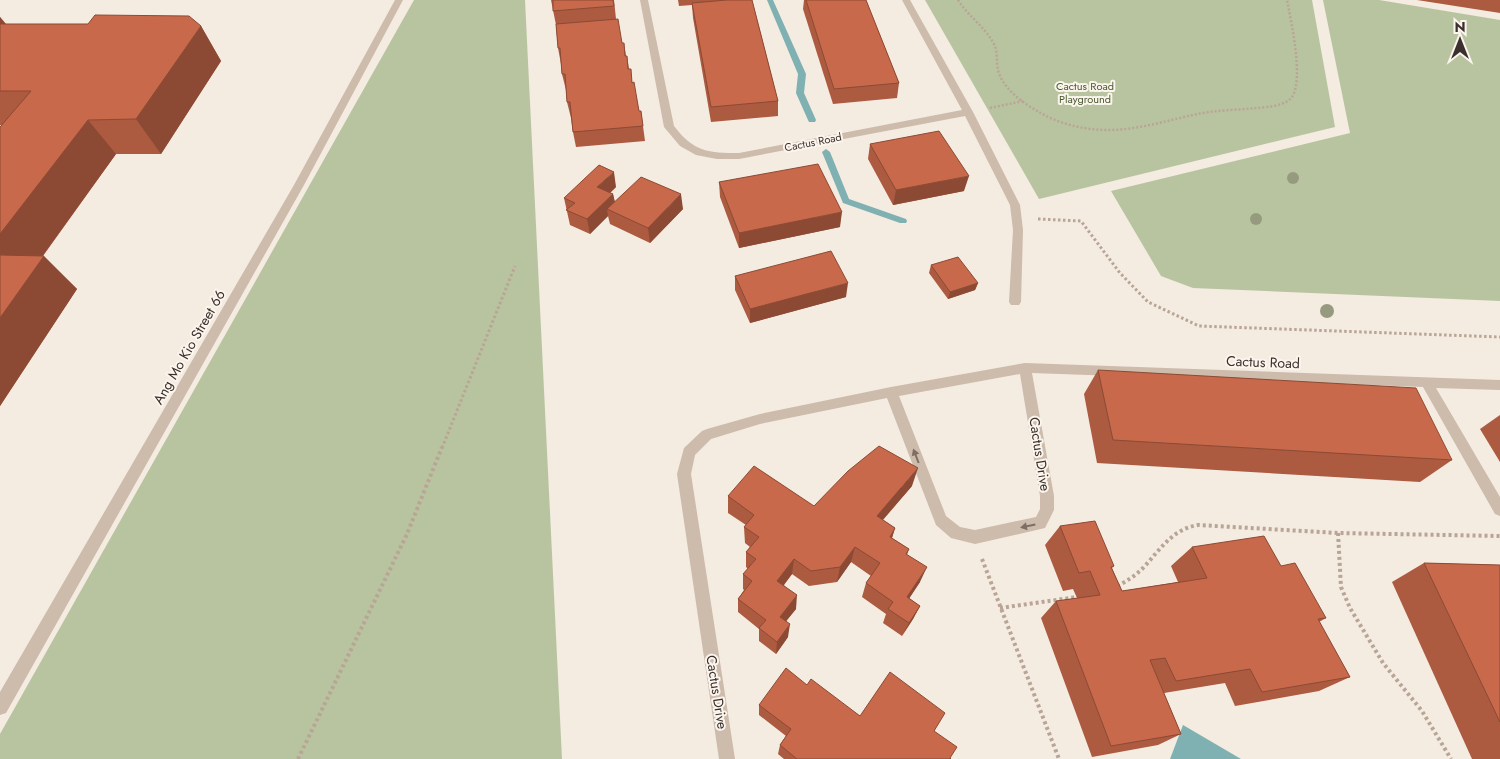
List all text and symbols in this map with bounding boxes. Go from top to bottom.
north arrow [1435,15,1485,65]
text: N [1454,17,1466,37]
park label: Cactus Road Playground [1056,78,1114,107]
street label: Cactus Road [783,129,843,155]
street label: Ang Mo Kio Street 66 [148,286,230,408]
street label: Cactus Road [1226,351,1300,373]
street label: Cactus Drive [1024,416,1056,492]
one-way arrow [912,448,919,463]
one-way arrow [1019,522,1035,530]
street label: Cactus Drive [701,654,733,730]

